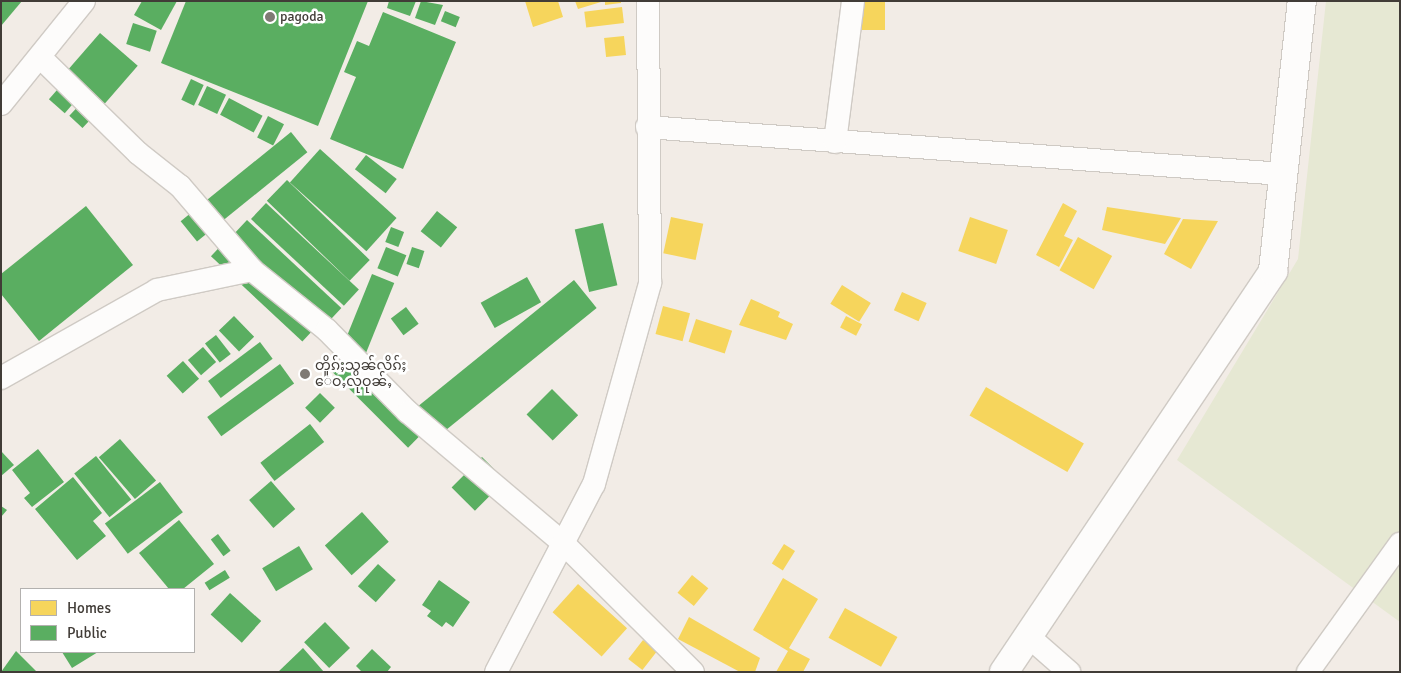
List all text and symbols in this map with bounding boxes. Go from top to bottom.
place label: pagoda [280,9,324,25]
marker: pagoda [264,11,276,23]
place label: တိူၵ်ႈသွၼ်လိၵ်ႈ ေဝႇလုဝုၼ်ႇ [315,358,406,391]
marker: တိူၵ်ႈသွၼ်လိၵ်ႈ ေဝႇလုဝုၼ်ႇ [299,368,311,380]
legend [20,588,195,653]
text: Homes [67,599,111,617]
text: Public [67,624,107,642]

